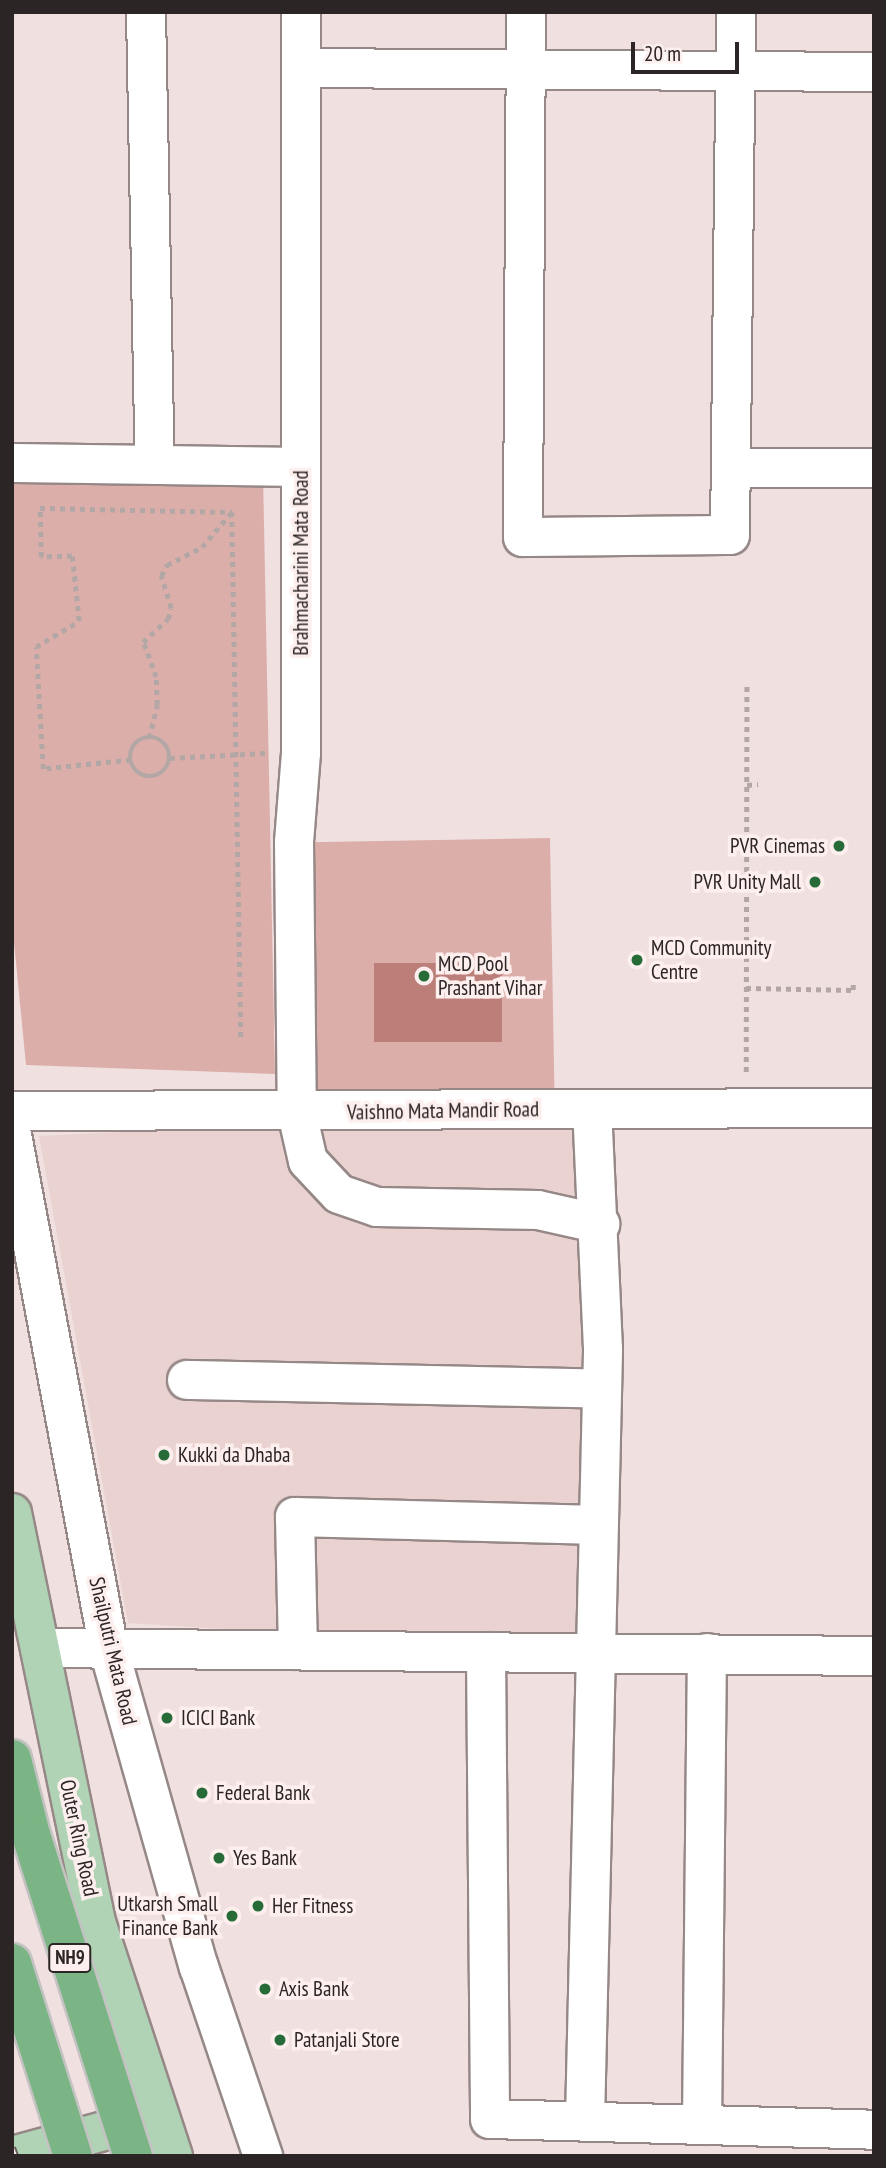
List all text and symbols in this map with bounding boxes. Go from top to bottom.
scale bar [634,28,742,72]
text: 20 m [644,40,681,67]
street label: Brahmacharini Mata Road [288,470,314,656]
place label: PVR Cinemas [730,833,825,859]
marker: PVR Cinemas [831,838,847,854]
place label: PVR Unity Mall [693,869,801,895]
marker: PVR Unity Mall [807,874,823,890]
place label: MCD Community Centre [651,935,771,985]
place label: MCD Pool Prashant Vihar [438,951,543,1001]
marker: MCD Community Centre [629,952,645,968]
marker: MCD Pool Prashant Vihar [416,968,432,984]
street label: Vaishno Mata Mandir Road [347,1097,539,1125]
place label: Kukki da Dhaba [178,1442,290,1468]
marker: Kukki da Dhaba [156,1447,172,1463]
street label: Shailputri Mata Road [84,1575,142,1727]
place label: ICICI Bank [181,1705,255,1731]
marker: ICICI Bank [159,1710,175,1726]
street label: Outer Ring Road [54,1778,104,1898]
place label: Federal Bank [216,1780,310,1806]
marker: Federal Bank [194,1785,210,1801]
place label: Yes Bank [233,1845,297,1871]
marker: Yes Bank [211,1850,227,1866]
place label: Utkarsh Small Finance Bank [117,1891,218,1941]
place label: Her Fitness [272,1893,353,1919]
marker: Her Fitness [250,1898,266,1914]
marker: Utkarsh Small Finance Bank [224,1908,240,1924]
road number: NH9 [47,1942,93,1974]
place label: Axis Bank [279,1976,349,2002]
marker: Axis Bank [257,1981,273,1997]
place label: Patanjali Store [294,2027,400,2053]
marker: Patanjali Store [272,2032,288,2048]

